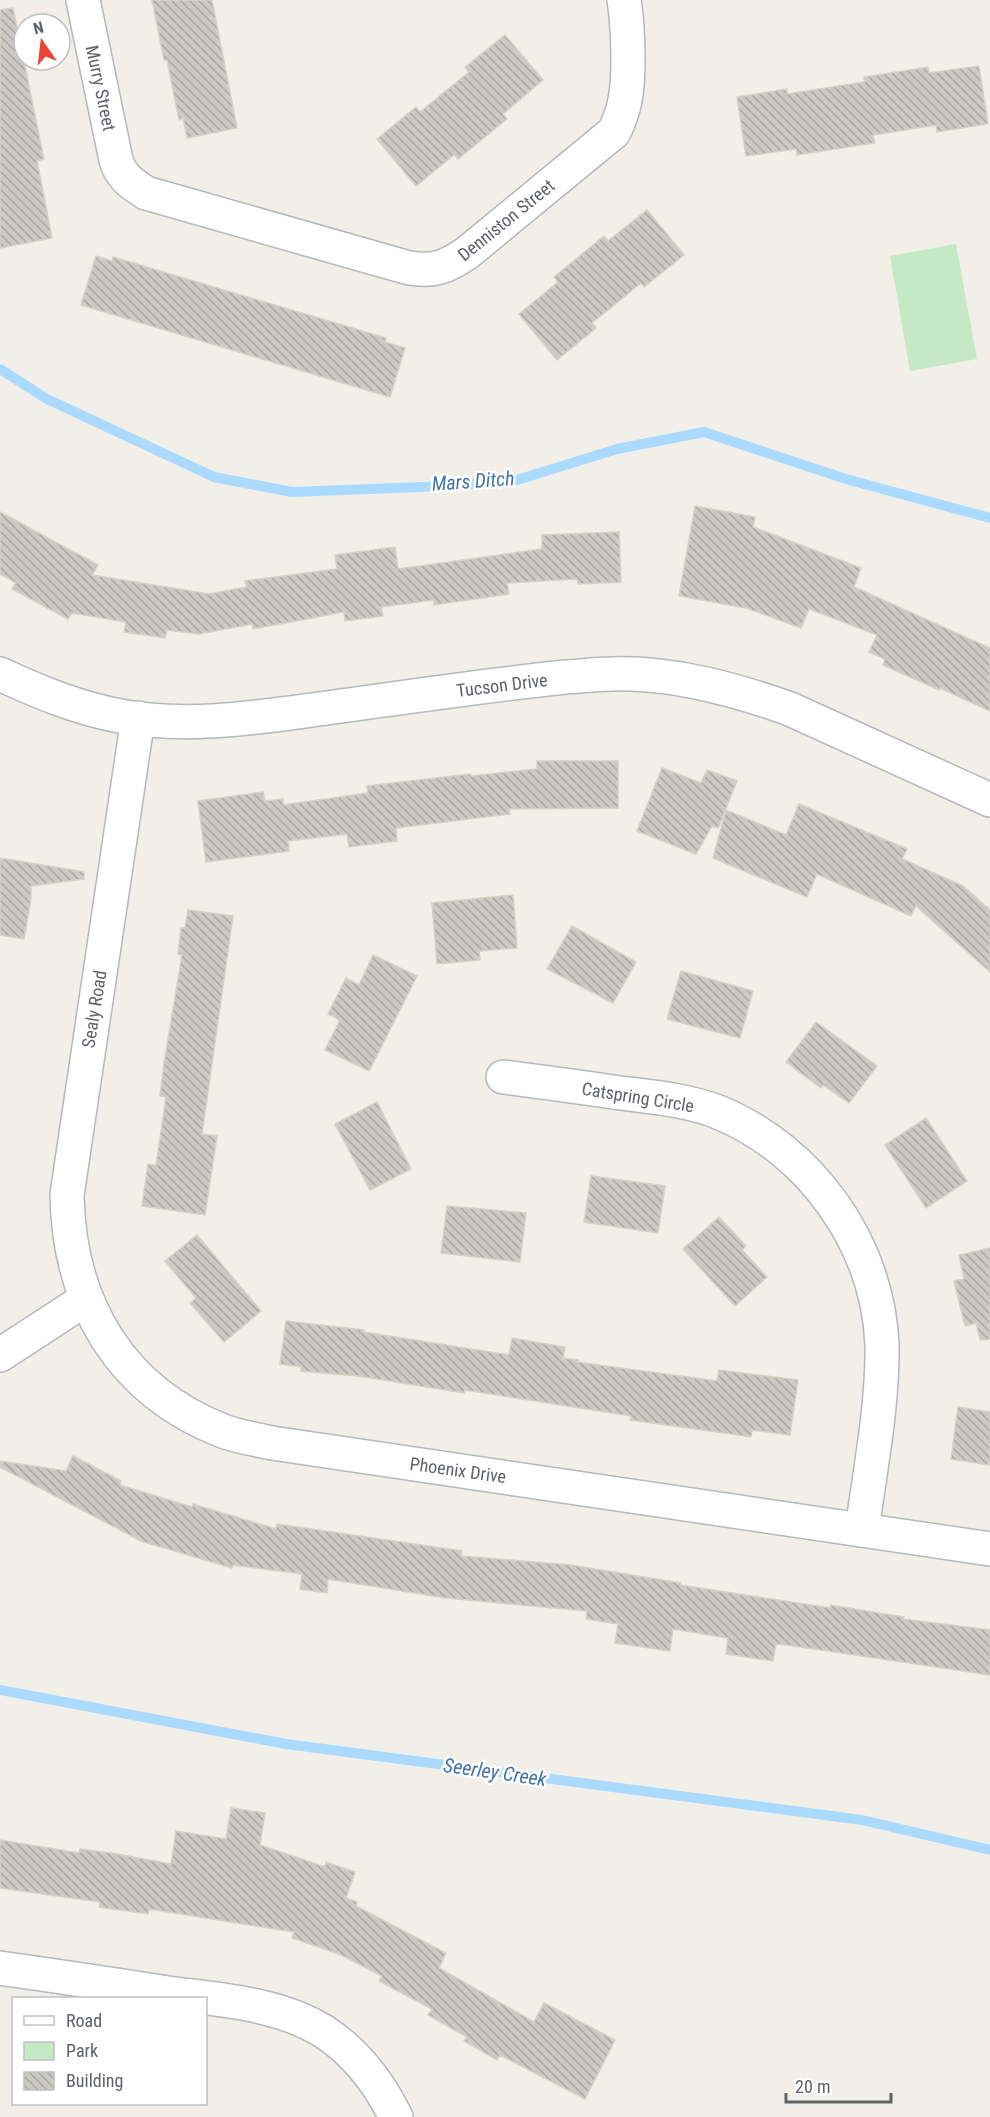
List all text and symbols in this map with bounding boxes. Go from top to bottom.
north arrow [12,12,72,72]
text: N [31,18,46,38]
street label: Murry Street [82,43,120,133]
street label: Denniston Street [454,175,558,265]
water label: Mars Ditch [431,466,515,496]
street label: Tucson Drive [455,669,549,701]
street label: Sealy Road [78,969,110,1049]
street label: Catspring Circle [580,1078,696,1116]
street label: Phoenix Drive [409,1453,507,1487]
water label: Seerley Creek [442,1753,549,1791]
legend [12,1997,207,2105]
text: Road [66,2010,102,2031]
text: Park [66,2040,98,2061]
scale bar [786,2066,891,2104]
text: Building [66,2070,123,2091]
text: 20 m [795,2076,830,2097]

